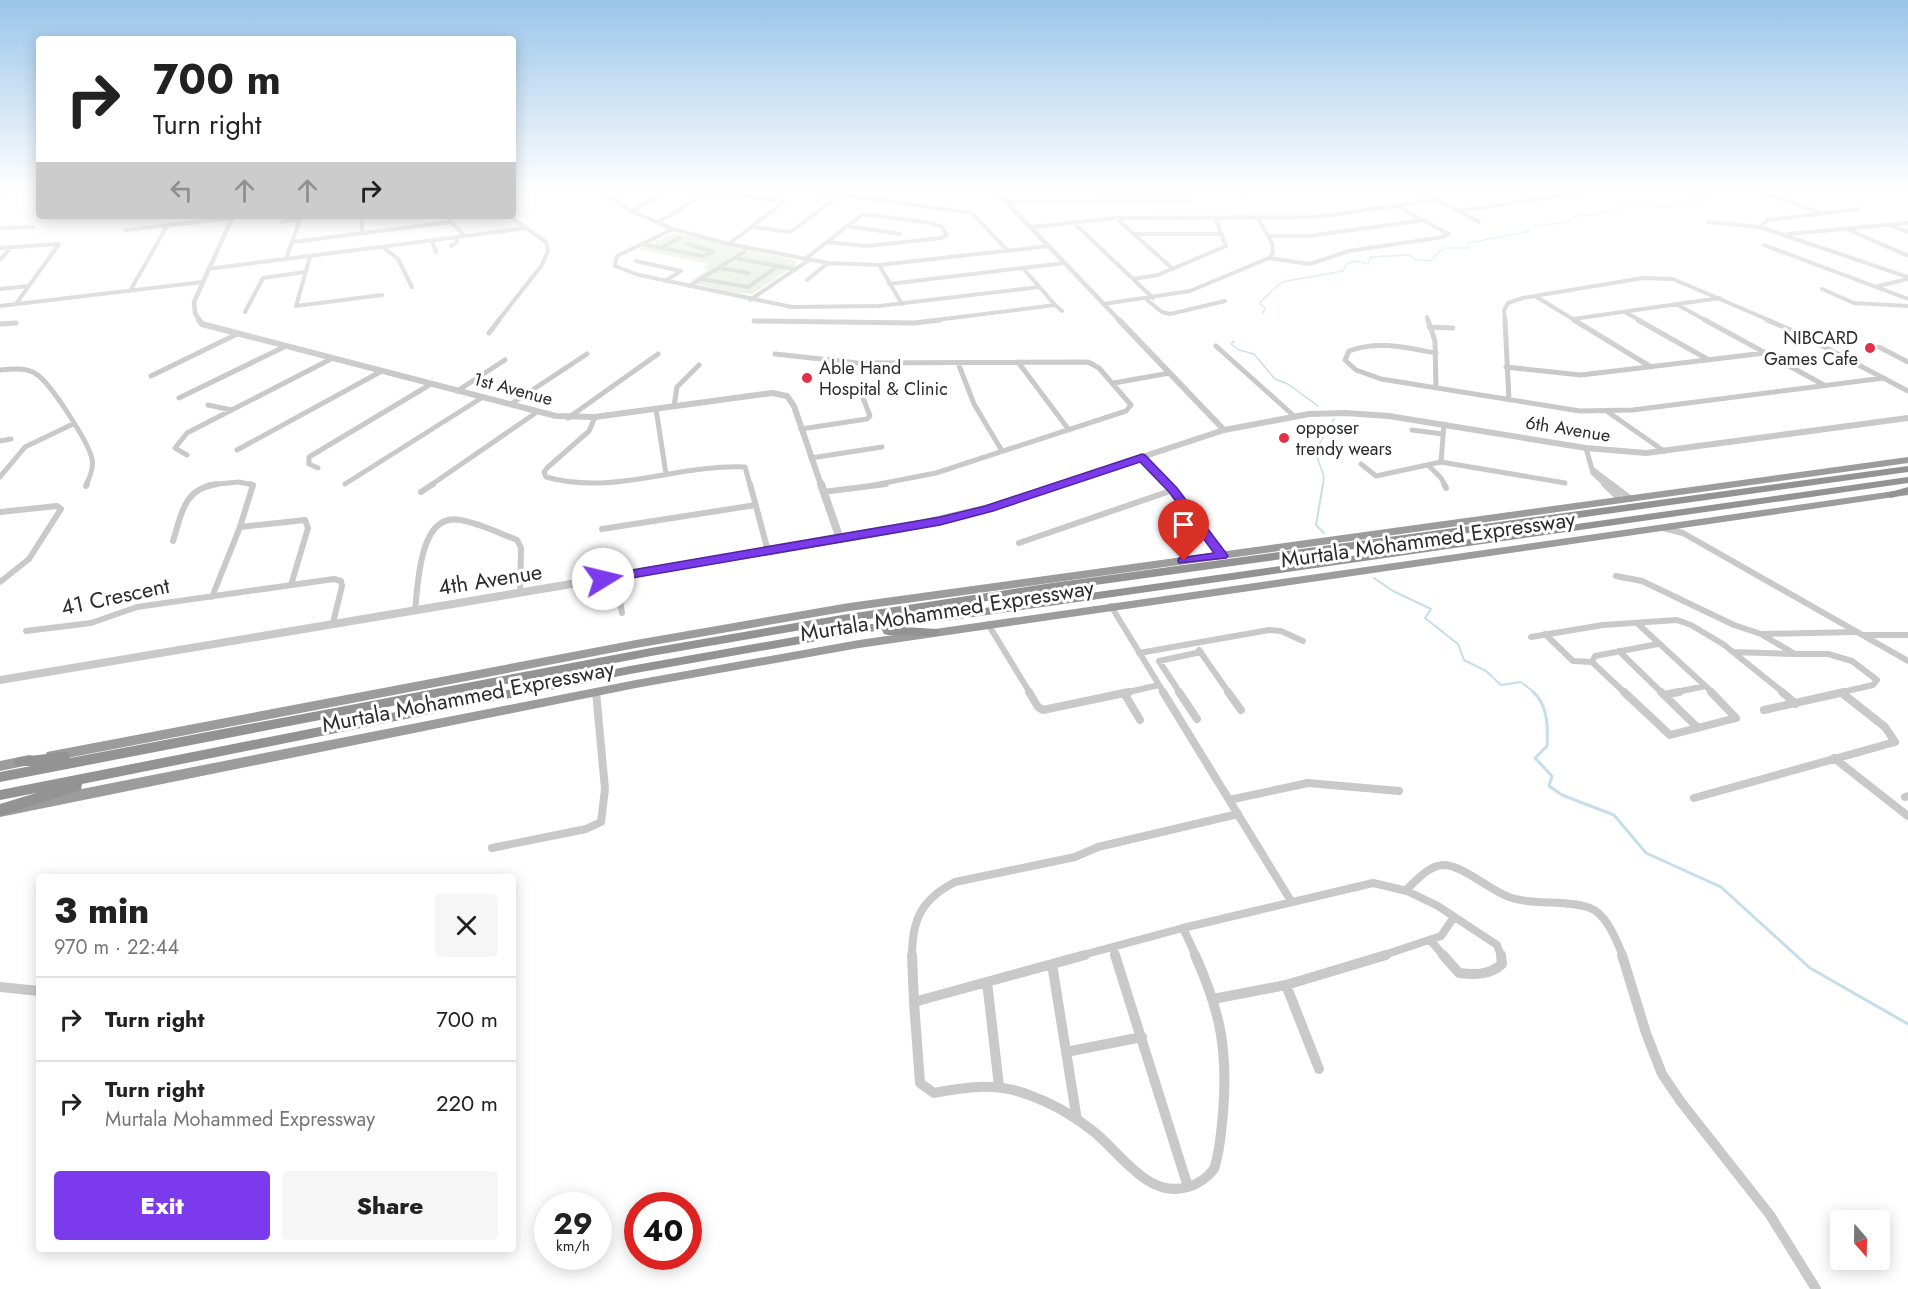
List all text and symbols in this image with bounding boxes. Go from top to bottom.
text: 700 m [153,49,281,110]
icon: right [54,60,132,138]
text: Turn right [153,105,261,144]
icon: left [165,174,198,207]
icon: ahead [228,174,261,207]
icon: ahead [291,174,324,207]
icon: right [354,174,387,207]
place label: NIBCARD Games Cafe [1764,325,1858,372]
marker: NIBCARD Games Cafe [1863,341,1877,355]
place label: Able Hand Hospital & Clinic [819,355,948,402]
street label: 1st Avenue [470,366,556,412]
marker: Able Hand Hospital & Clinic [800,371,814,385]
street label: 6th Avenue [1524,409,1612,449]
place label: opposer trendy wears [1296,415,1392,462]
marker: opposer trendy wears [1277,431,1291,445]
pin [1158,499,1209,561]
street label: Murtala Mohammed Expressway [1279,502,1578,576]
icon: arrive [1167,508,1200,541]
position arrow [571,547,635,611]
street label: 4th Avenue [436,555,544,603]
street label: 41 Crescent [58,569,173,623]
street label: Murtala Mohammed Expressway [798,571,1096,649]
street label: Murtala Mohammed Expressway [319,652,617,740]
text: 3 min [54,884,149,936]
button: close [435,894,498,957]
text: 970 m · 22:44 [54,933,179,962]
icon: right [54,1003,87,1036]
text: Turn right [105,1003,205,1035]
text: 700 m [436,1003,498,1035]
text: Turn right [105,1073,205,1105]
icon: right [54,1087,87,1120]
text: 220 m [436,1087,498,1119]
text: Murtala Mohammed Expressway [105,1105,375,1134]
button: Exit [54,1171,270,1240]
button: Share [282,1171,498,1240]
speed limit sign: 40 [624,1192,702,1270]
text: 29 [553,1202,593,1245]
north arrow [1830,1210,1890,1270]
map controls [1830,1210,1890,1270]
text: km/h [556,1235,590,1257]

